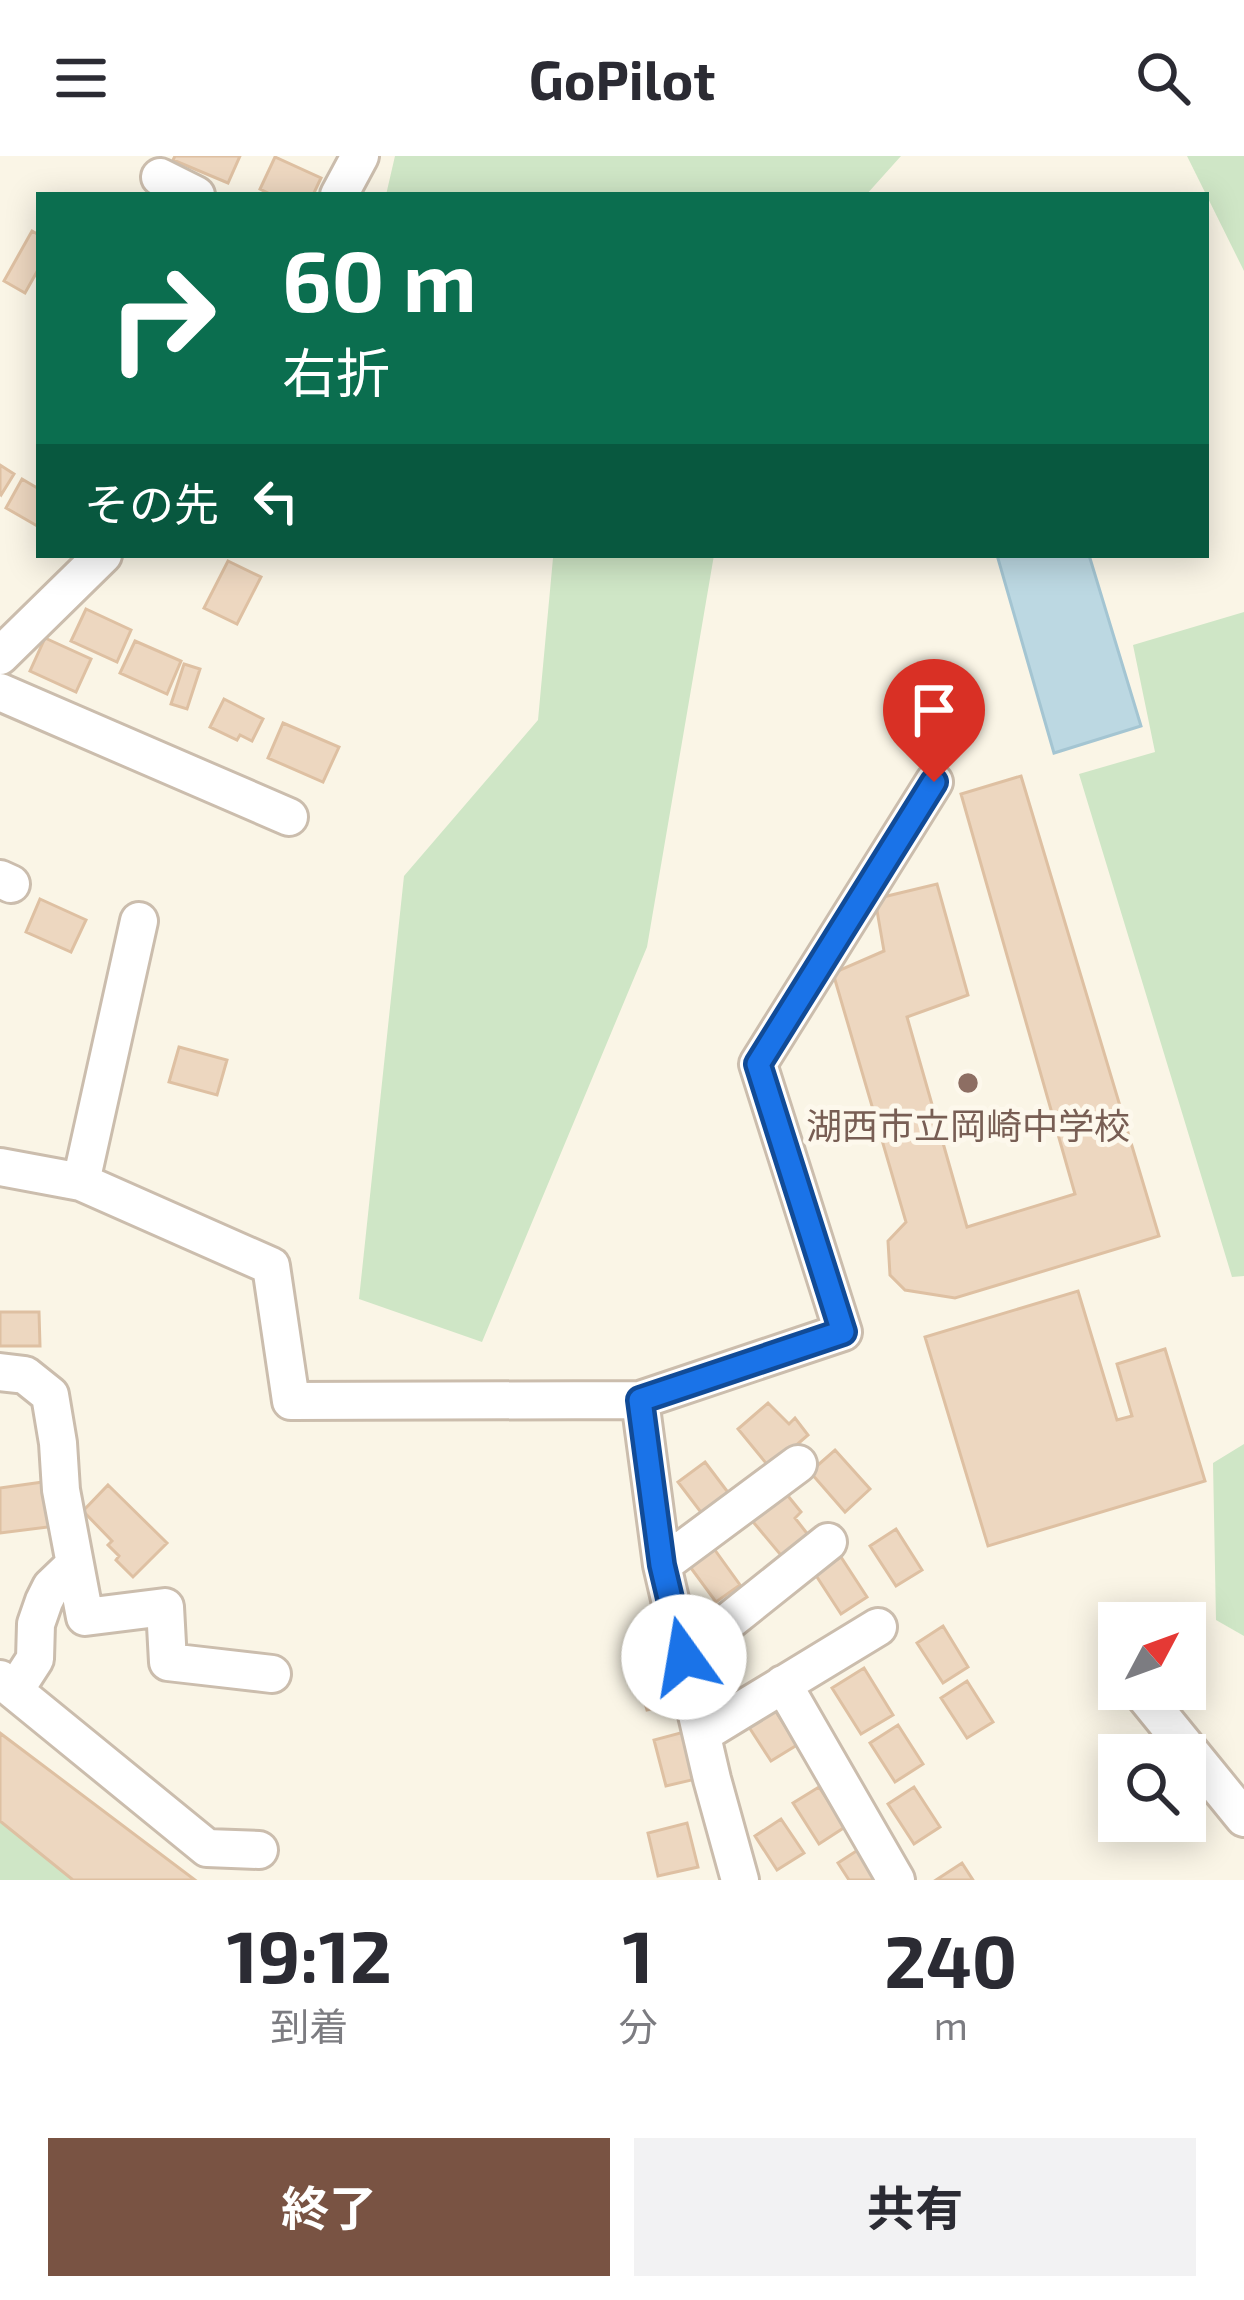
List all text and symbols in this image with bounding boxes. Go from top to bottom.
icon: menu [48,45,114,111]
icon: search [1130,45,1196,111]
text: GoPilot [529,46,715,111]
text: 60 m [282,228,477,329]
icon: right [84,240,240,396]
text: 右折 [282,339,390,404]
icon: left [243,468,309,534]
text: その先 [84,476,219,530]
pin [883,659,985,782]
icon: arrive [901,677,967,743]
marker: 湖西市立岡崎中学校 [955,1070,981,1096]
place label: 湖西市立岡崎中学校 [806,1103,1130,1146]
position arrow [621,1594,747,1720]
north arrow [1098,1602,1206,1710]
map controls [1098,1602,1206,1842]
button: search [1098,1734,1206,1842]
text: 19:12 [227,1911,392,1997]
text: 1 [622,1911,654,1997]
text: 240 [884,1916,1017,2002]
text: m [934,2001,968,2048]
text: 到着 [270,2002,348,2049]
text: 分 [618,2002,657,2049]
button: 終了 [48,2138,610,2276]
button: 共有 [634,2138,1196,2276]

